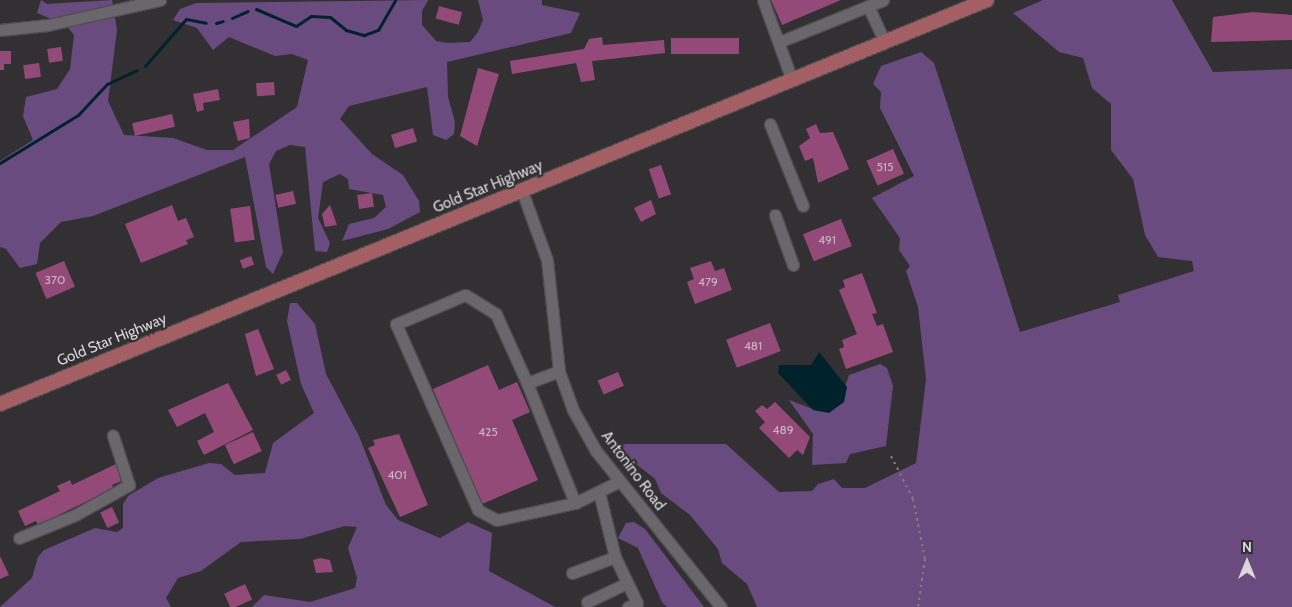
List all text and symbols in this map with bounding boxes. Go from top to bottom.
street label: Gold Star Highway [431,157,545,217]
house number: 515 [877,160,893,174]
house number: 491 [818,233,836,247]
house number: 370 [45,273,65,287]
house number: 479 [698,275,718,289]
street label: Gold Star Highway [55,310,169,370]
house number: 481 [744,339,762,353]
house number: 489 [772,423,794,437]
house number: 425 [478,425,498,439]
street label: Antonino Road [597,428,669,514]
house number: 401 [387,468,407,482]
north arrow [1222,537,1272,587]
text: N [1242,538,1252,556]

